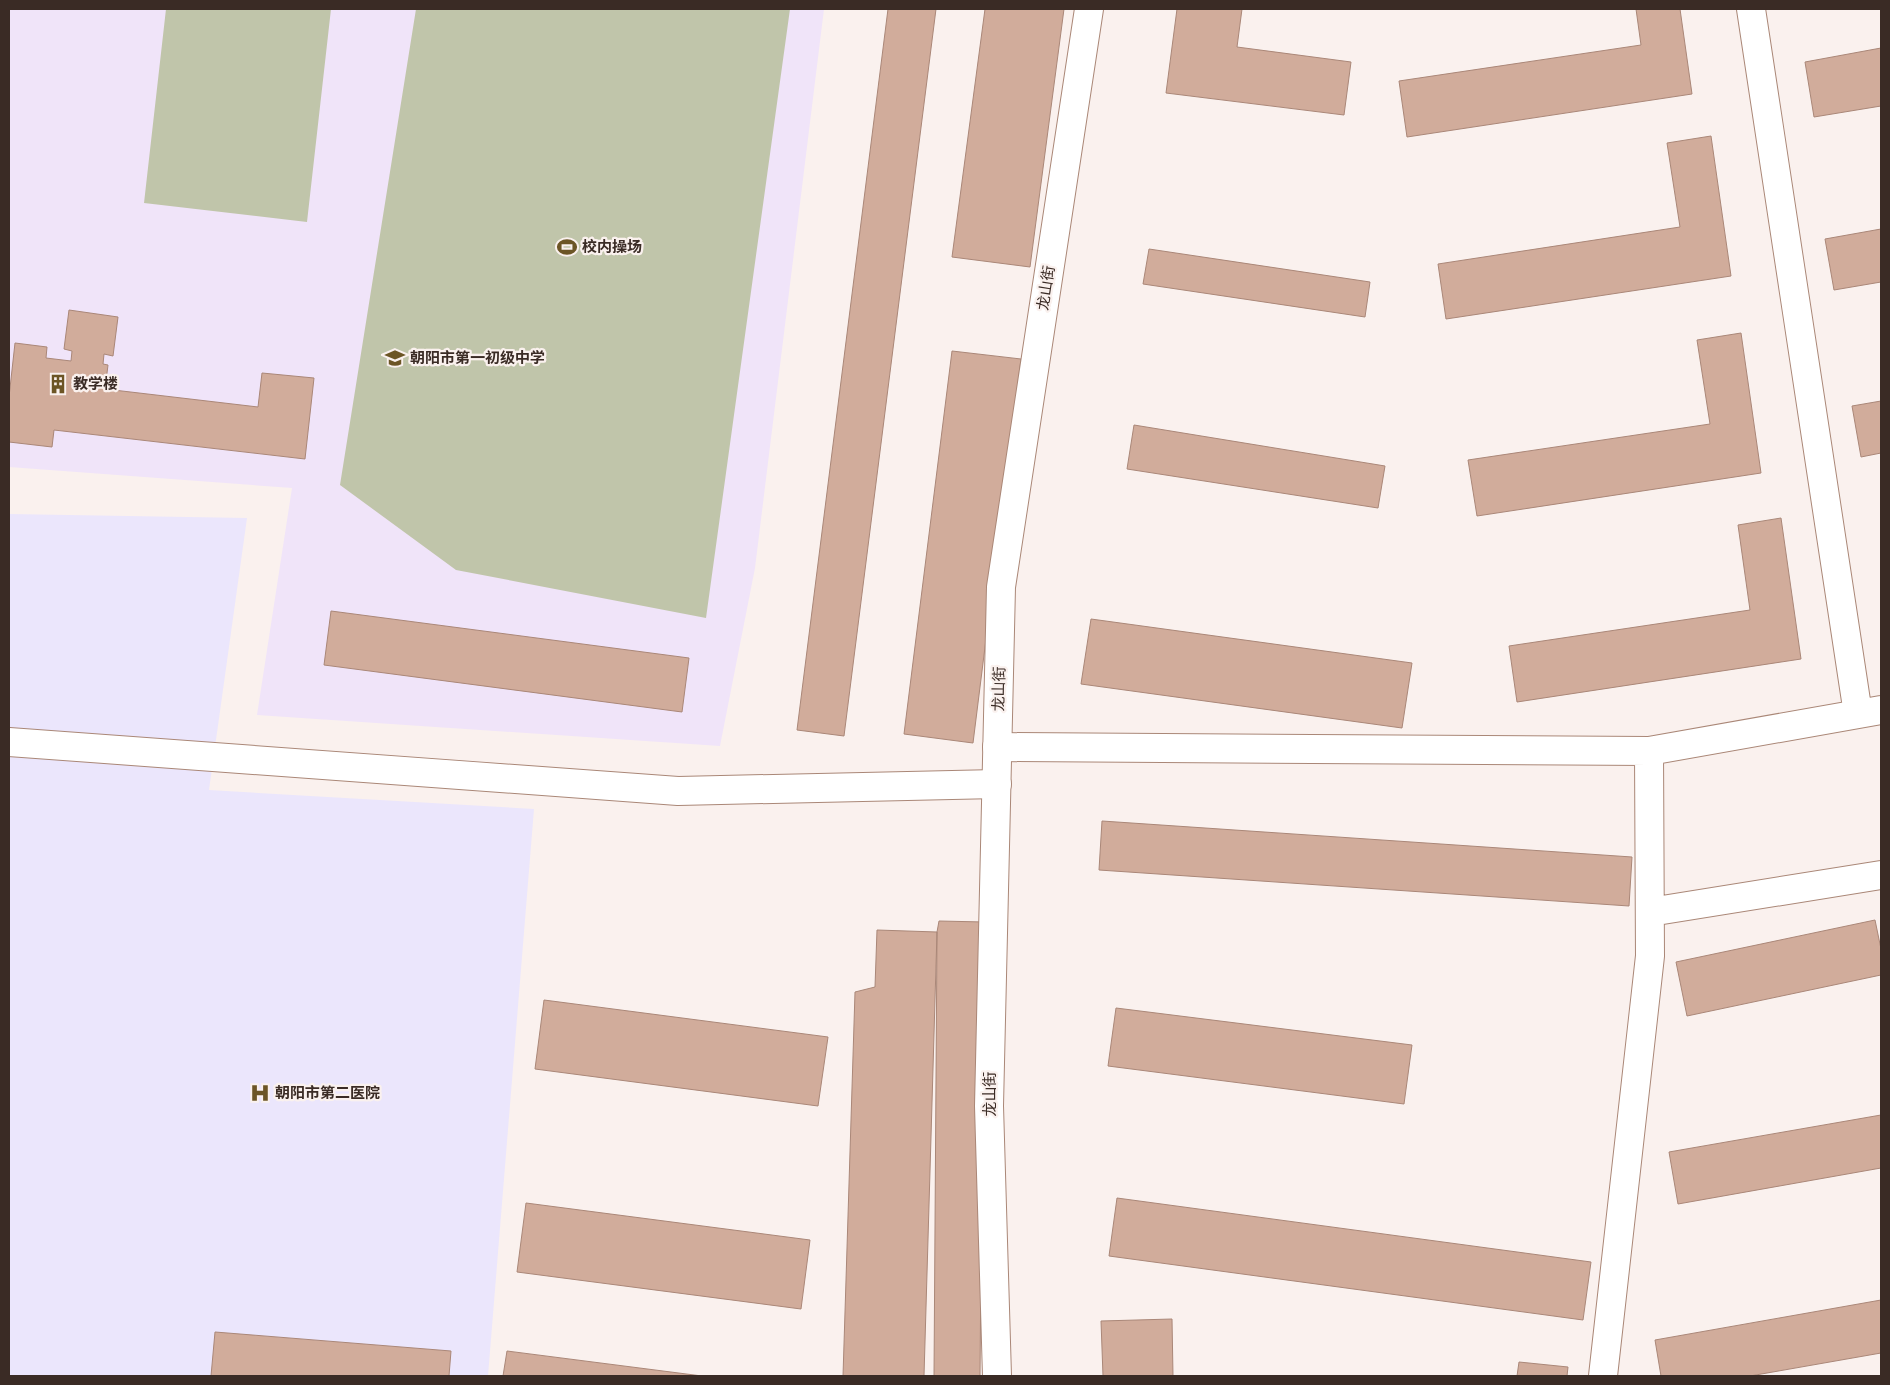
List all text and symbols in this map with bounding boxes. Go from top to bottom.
sports icon: 校内操场 [556,236,578,258]
place label: 校内操场 [582,238,642,255]
street label: 龙山街 [1034,264,1057,311]
school or university icon: 朝阳市第一初级中学 [384,347,406,369]
place label: 朝阳市第一初级中学 [410,349,545,366]
building icon: 教学楼 [47,373,69,395]
place label: 教学楼 [73,375,118,392]
street label: 龙山街 [990,666,1007,712]
street label: 龙山街 [981,1071,998,1117]
hospital icon: 朝阳市第二医院 [249,1082,271,1104]
place label: 朝阳市第二医院 [275,1085,380,1101]

